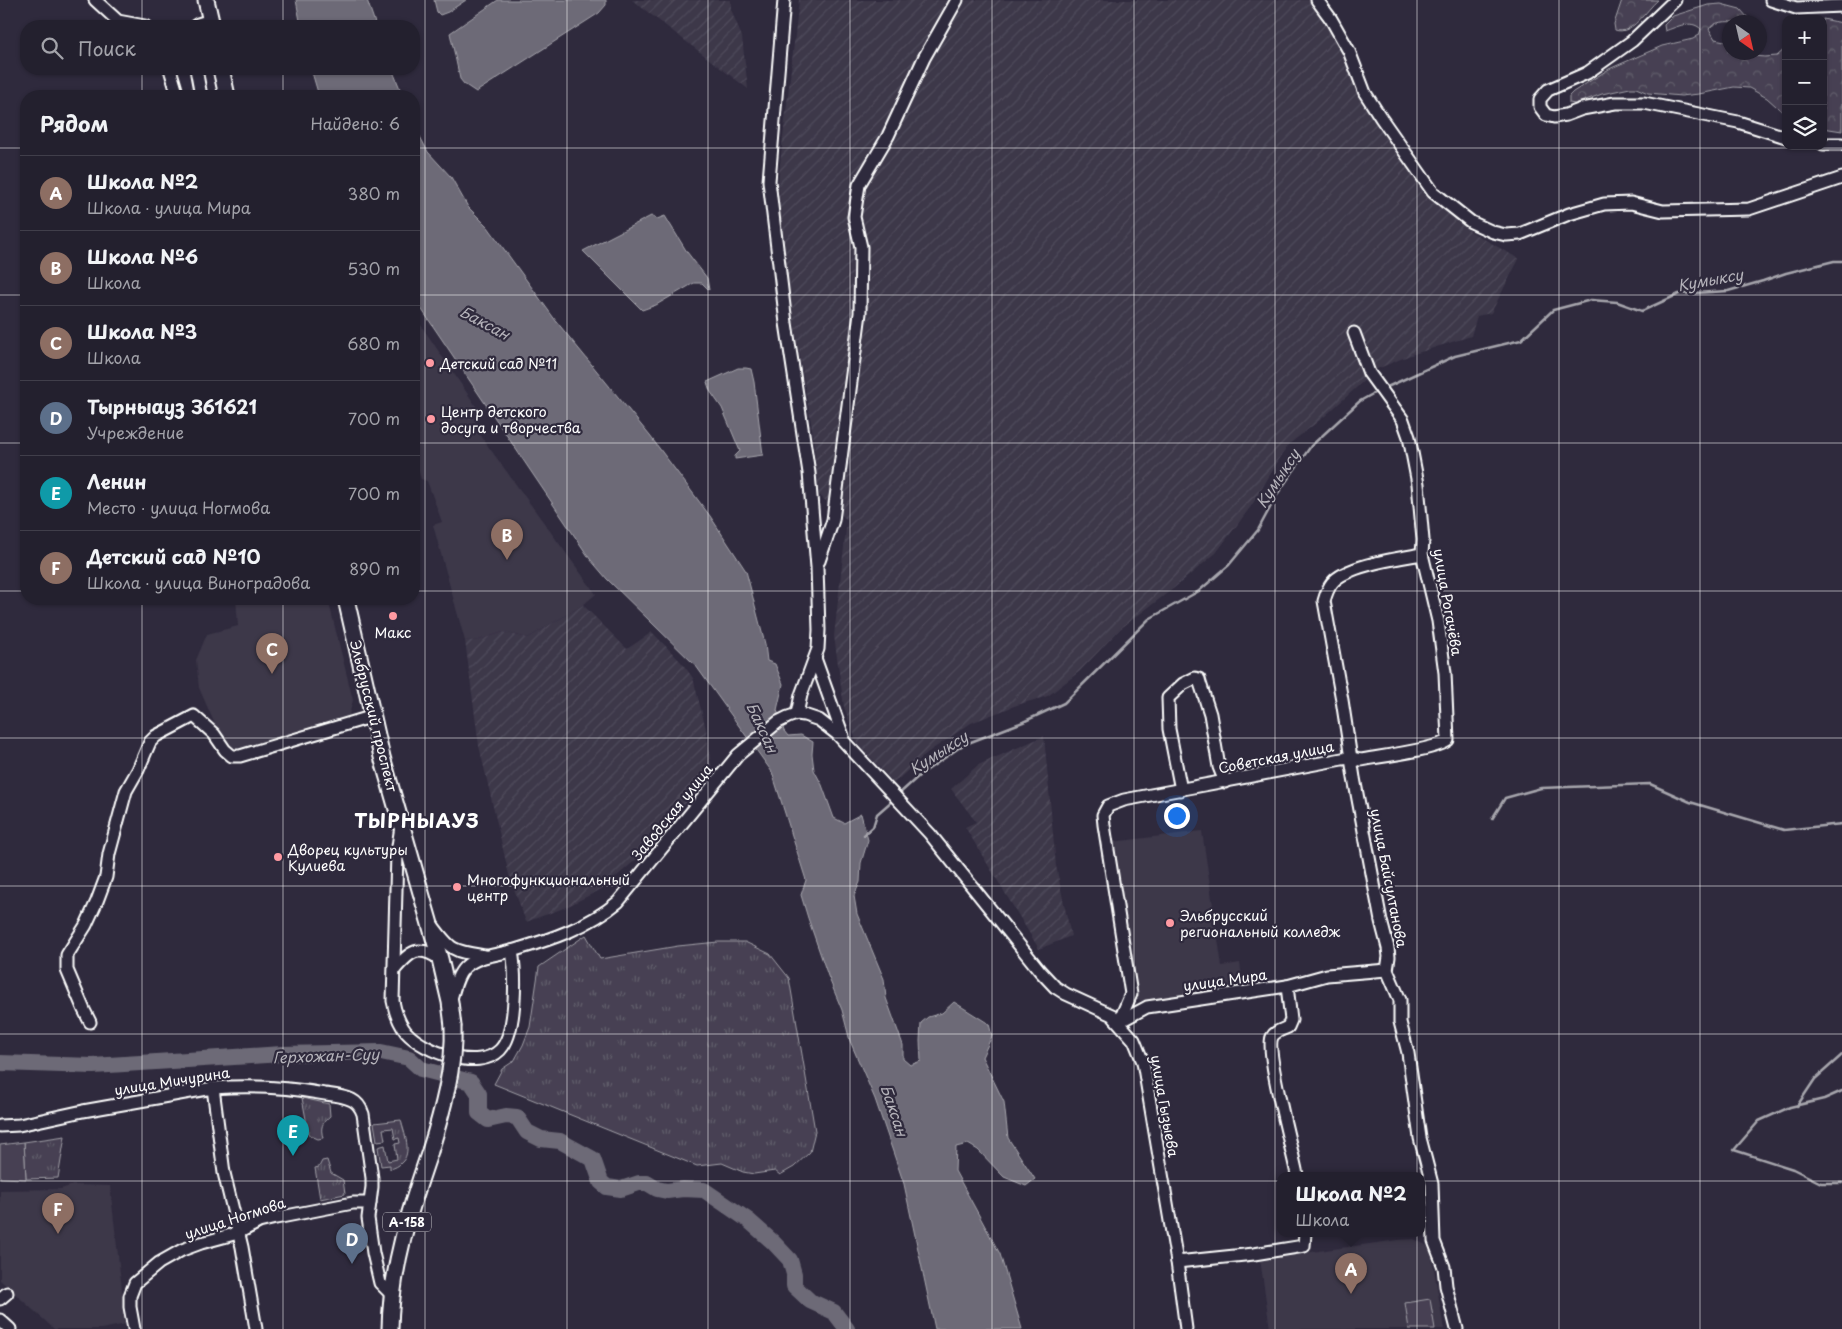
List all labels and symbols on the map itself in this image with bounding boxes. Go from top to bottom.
north arrow [1722,15,1767,60]
water label: Кумыксу [1676,262,1746,296]
water label: Баксан [456,299,516,346]
place label: Детский сад №11 [439,353,557,374]
marker: Детский сад №11 [424,357,436,369]
place label: Центр детского досуга и творчества [441,401,581,438]
marker: Центр детского досуга и творчества [425,413,437,425]
water label: Кумыксу [1249,443,1305,512]
pin: B [491,519,523,560]
street label: улица Рогачёва [1428,547,1468,658]
marker: Макс [387,610,399,622]
place label: Макс [375,622,411,643]
pin: C [256,633,288,674]
street label: Эльбрусский проспект [345,638,403,794]
water label: Баксан [741,698,786,758]
water label: Кумыксу [904,724,973,780]
street label: Советская улица [1216,735,1336,779]
street label: Заводская улица [627,759,718,865]
your location [1164,803,1190,829]
district label: ТЫРНЫАУЗ [354,806,480,834]
street label: улица Байсултанова [1365,807,1413,950]
place label: Дворец культуры Кулиева [287,839,408,876]
marker: Дворец культуры Кулиева [272,851,284,863]
place label: Многофункциональный центр [467,869,630,906]
marker: Многофункциональный центр [451,881,463,893]
place label: Эльбрусский региональный колледж [1180,905,1341,942]
marker: Эльбрусский региональный колледж [1164,917,1176,929]
street label: улица Мира [1182,964,1268,996]
water label: Герхожан-Суу [272,1042,381,1068]
street label: улица Гызыева [1146,1053,1184,1159]
street label: улица Мичурина [113,1061,231,1100]
water label: Баксан [875,1081,915,1141]
pin: E [277,1115,309,1156]
street label: улица Ногмова [182,1192,288,1244]
pin: F [42,1193,74,1234]
road number: А-158 [383,1212,431,1232]
pin: D [336,1223,368,1264]
pin: A [1335,1253,1367,1294]

